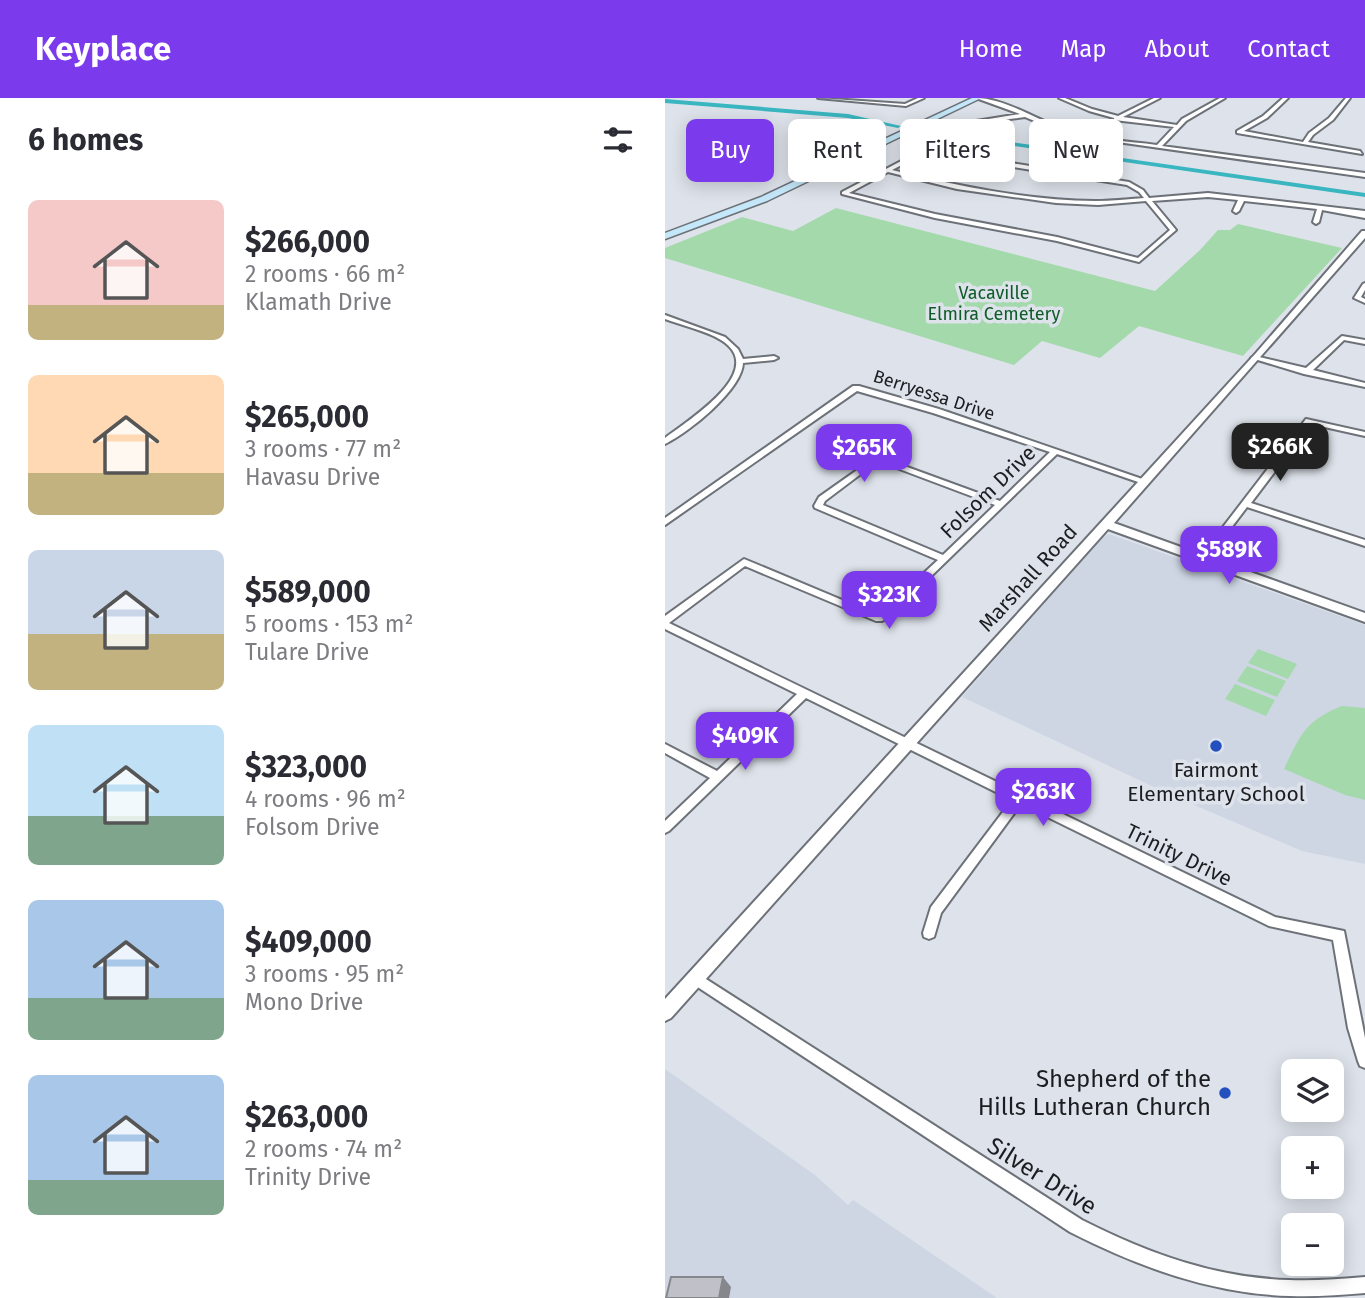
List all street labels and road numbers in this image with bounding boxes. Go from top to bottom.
street label: Berryessa Drive [870,365,998,425]
street label: Folsom Drive [935,440,1041,544]
street label: Marshall Road [973,519,1083,637]
street label: Trinity Drive [1122,818,1236,892]
street label: Silver Drive [982,1131,1102,1221]

